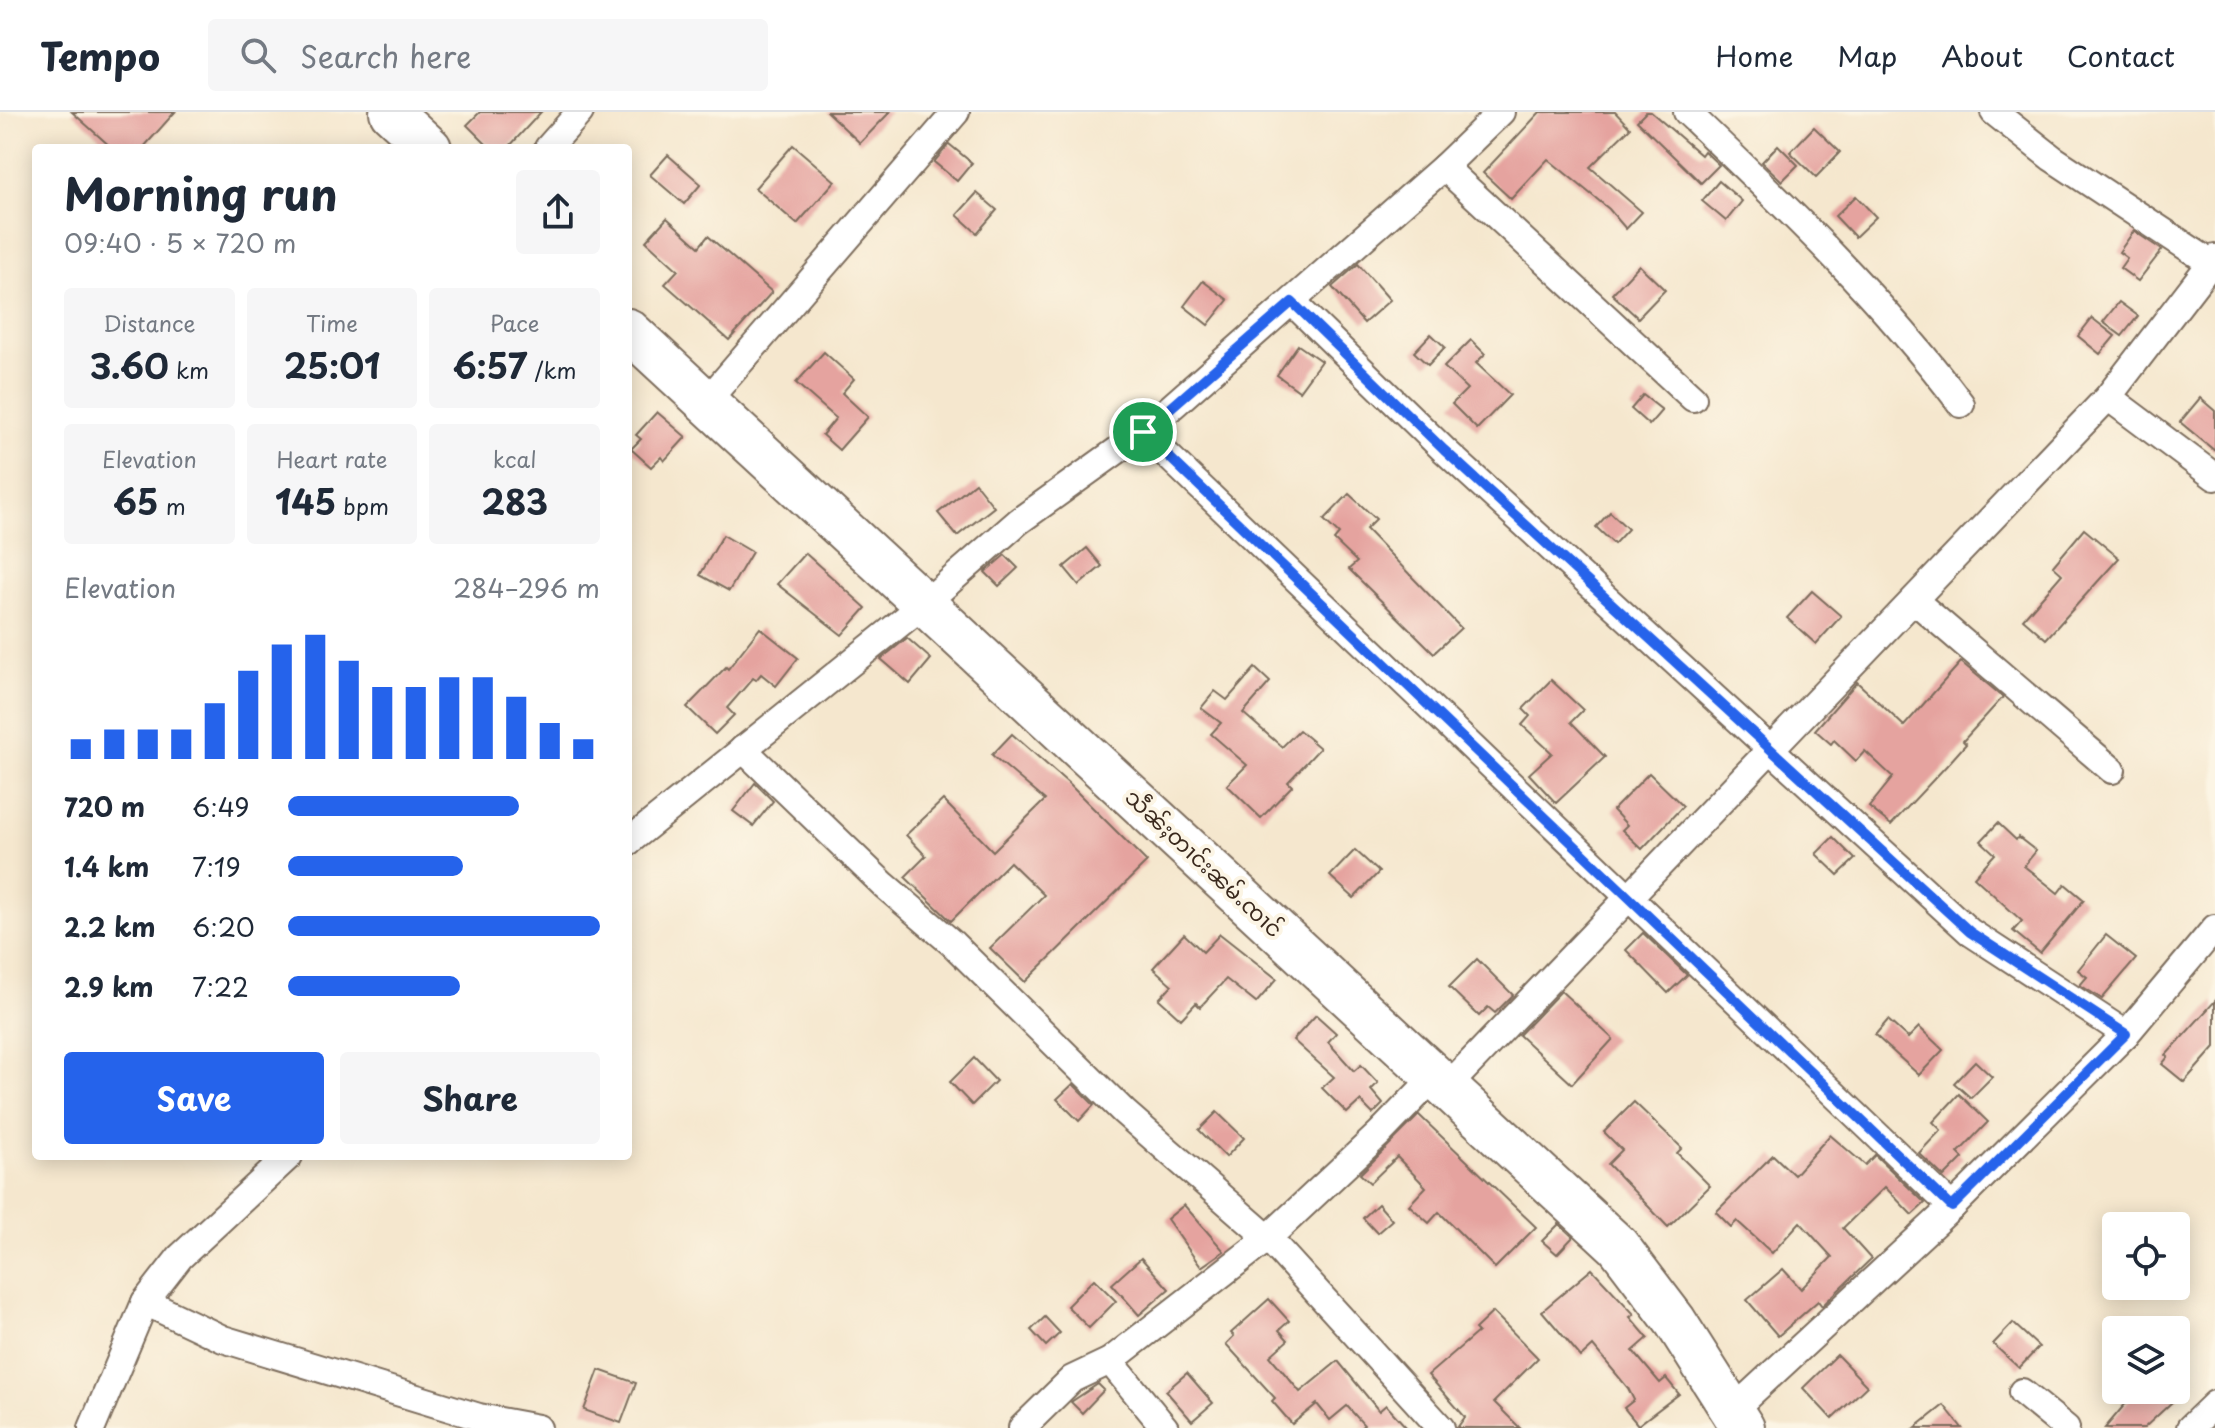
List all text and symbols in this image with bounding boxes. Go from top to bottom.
search box [208,19,768,91]
text: Tempo [40,27,160,84]
icon: search [236,33,280,77]
text: Search here [300,33,472,78]
text: Home [1715,34,1793,77]
text: Map [1837,34,1897,77]
text: About [1941,34,2023,77]
text: Contact [2067,34,2175,77]
text: Morning run [64,160,338,226]
button: share [516,170,600,254]
text: 09:40 · 5 × 720 m [64,223,296,262]
text: Distance [103,306,195,339]
text: Time [306,306,358,339]
text: Pace [490,306,539,339]
text: 3.60 [90,339,169,391]
text: 25:01 [284,339,380,391]
text: 6:57 [453,339,527,391]
text: km [169,353,209,386]
text: /km [527,353,577,386]
pin [1109,398,1177,466]
icon: arrive [1121,410,1165,454]
text: Elevation [102,442,197,475]
text: Heart rate [276,442,388,475]
text: kcal [493,442,537,475]
text: 65 [113,475,158,527]
text: 145 [275,475,336,527]
text: 283 [481,475,548,527]
text: m [158,489,186,522]
text: bpm [336,489,389,522]
text: Elevation [64,568,176,607]
text: 284–296 m [453,568,600,607]
street label: သဵၼ်ႈတၢင်းၼမ်ႉၸၢင် [1119,780,1291,944]
text: 720 m [64,787,145,826]
text: 6:49 [192,787,250,826]
text: 1.4 km [64,847,149,886]
text: 7:19 [192,847,241,886]
text: 2.2 km [64,907,155,946]
text: 6:20 [192,907,255,946]
text: 2.9 km [64,967,154,1006]
text: 7:22 [192,967,249,1006]
button: Save [64,1052,324,1144]
button: Share [340,1052,600,1144]
map controls [2102,1212,2190,1404]
button: locate [2102,1212,2190,1300]
button: layers [2102,1316,2190,1404]

